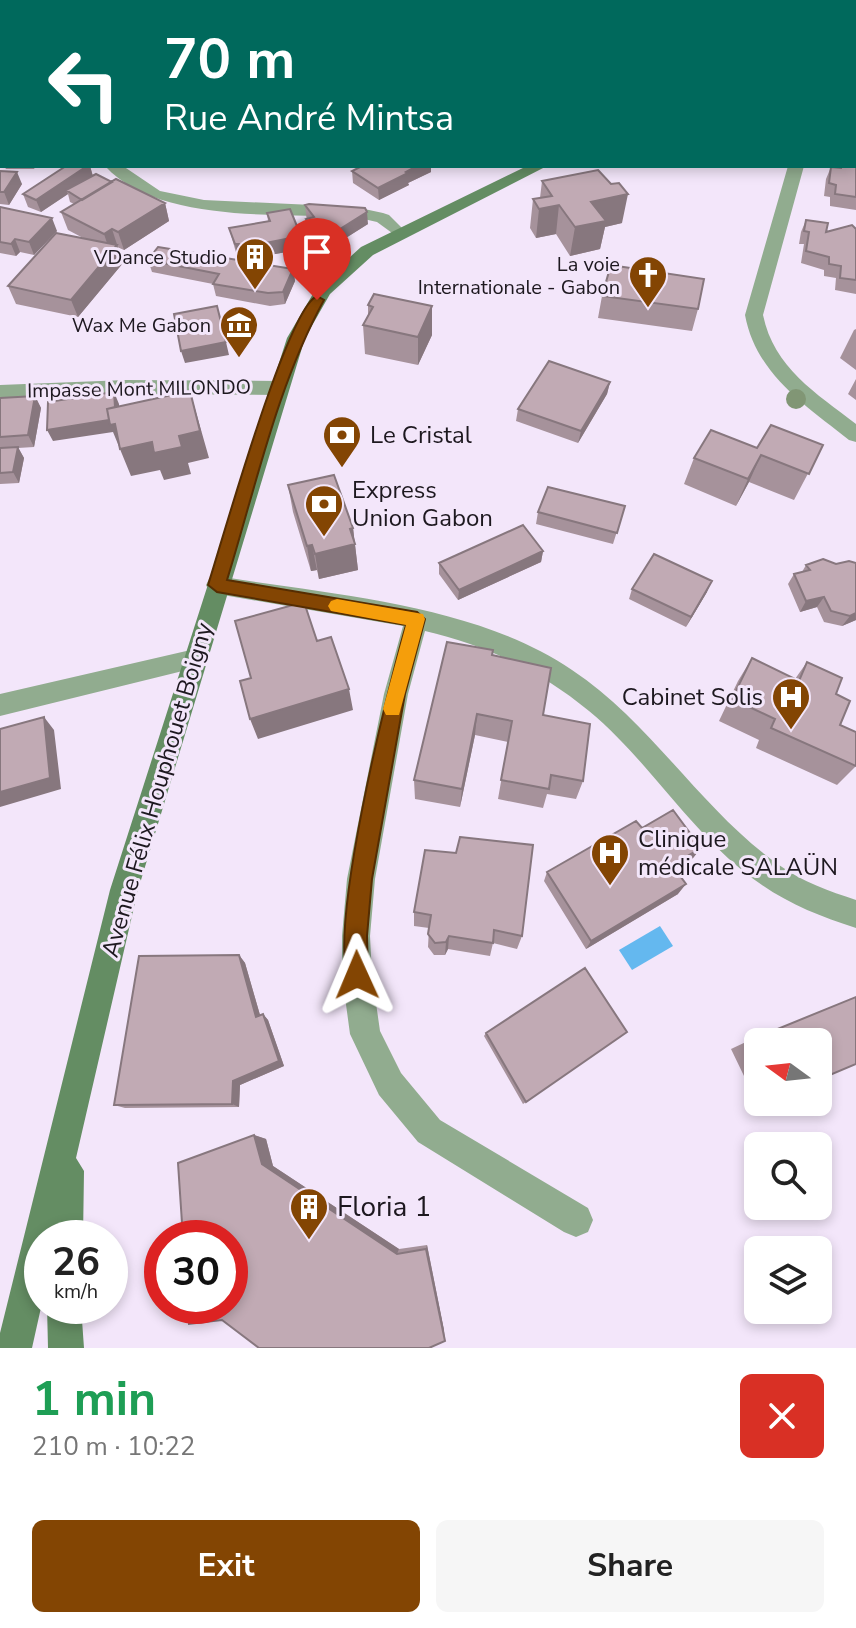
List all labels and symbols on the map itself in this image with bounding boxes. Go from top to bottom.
pin [283,218,351,300]
building icon: VDance Studio [234,236,276,291]
place label: VDance Studio [93,244,227,271]
place label: La voie Internationale - Gabon [418,251,620,301]
church icon: La voie Internationale - Gabon [627,254,669,309]
museum icon: Wax Me Gabon [218,304,260,359]
place label: Wax Me Gabon [72,312,211,339]
street label: Impasse Mont MILONDO [27,374,251,404]
bank icon: Le Cristal [321,414,363,469]
place label: Le Cristal [370,419,472,451]
place label: Express Union Gabon [352,474,493,534]
bank icon: Express Union Gabon [303,483,345,538]
street label: Avenue Félix Houphouet Boigny [94,618,220,961]
hospital icon: Cabinet Solis [770,676,812,731]
place label: Cabinet Solis [622,681,763,713]
place label: Clinique médicale SALAÜN [638,823,838,883]
hospital icon: Clinique médicale SALAÜN [589,832,631,887]
position arrow [315,933,399,1017]
north arrow [744,1028,832,1116]
building icon: Floria 1 [288,1186,330,1241]
place label: Floria 1 [337,1188,431,1226]
speed limit sign: 30 [144,1220,248,1324]

